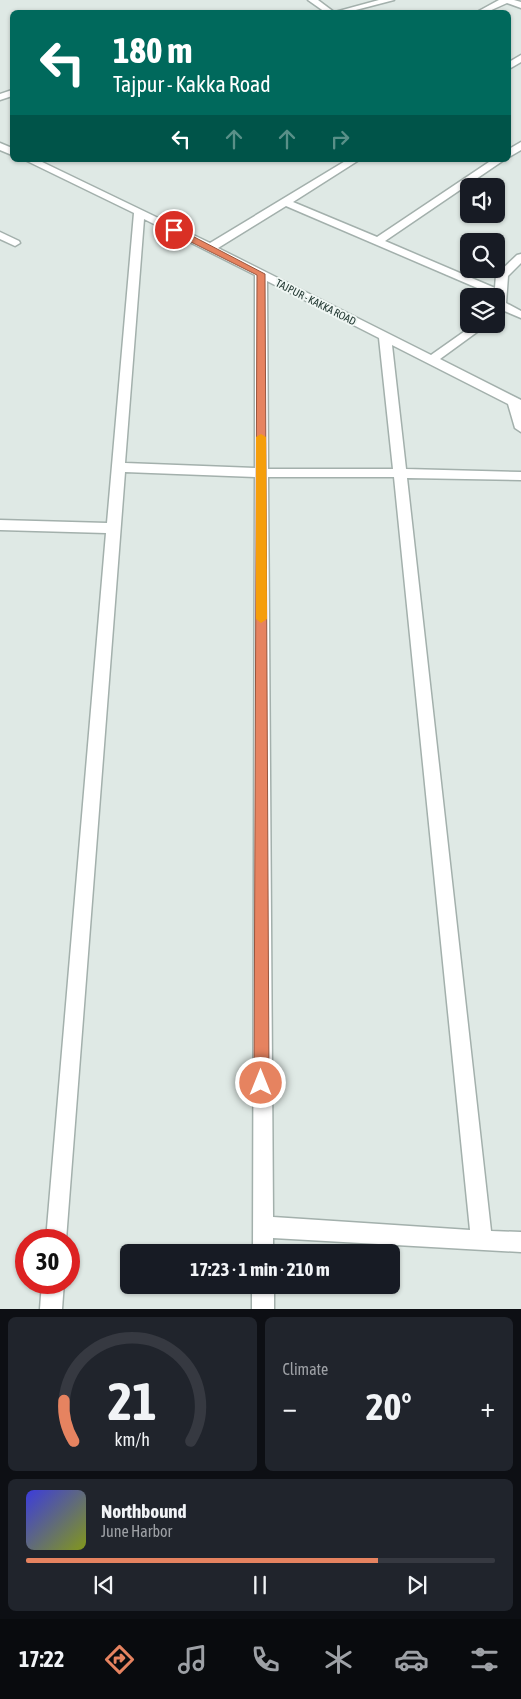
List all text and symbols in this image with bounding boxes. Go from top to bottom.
icon: left [30,30,95,95]
text: 180 m [113,30,192,70]
text: Tajpur - Kakka Road [113,71,271,97]
icon: left [167,125,195,153]
icon: ahead [220,125,248,153]
icon: ahead [273,125,301,153]
icon: right [326,125,354,153]
map controls [460,178,505,333]
button: sound [460,178,505,223]
pin [153,209,195,251]
icon: arrive [160,216,188,244]
button: search [460,233,505,278]
street label: TAJPUR - KAKKA ROAD [274,277,358,327]
button: layers [460,288,505,333]
position arrow [234,1056,286,1108]
speed limit sign: 30 [15,1229,80,1294]
text: 17:23 · 1 min · 210 m [190,1258,330,1280]
text: Climate [283,1360,328,1378]
text: 21 [108,1371,157,1431]
text: 20° [366,1385,412,1428]
text: − [283,1391,297,1423]
text: + [480,1391,495,1423]
text: km/h [115,1429,150,1450]
text: Northbound [101,1500,187,1522]
text: June Harbor [101,1522,172,1540]
icon: previous [90,1571,118,1599]
icon: pause [246,1571,274,1599]
icon: next [403,1571,431,1599]
icon: directions [102,1642,137,1677]
icon: music [175,1642,210,1677]
icon: phone [248,1642,283,1677]
icon: climate [321,1642,356,1677]
icon: car [394,1642,429,1677]
icon: filters [467,1642,502,1677]
text: 17:22 [19,1646,64,1672]

